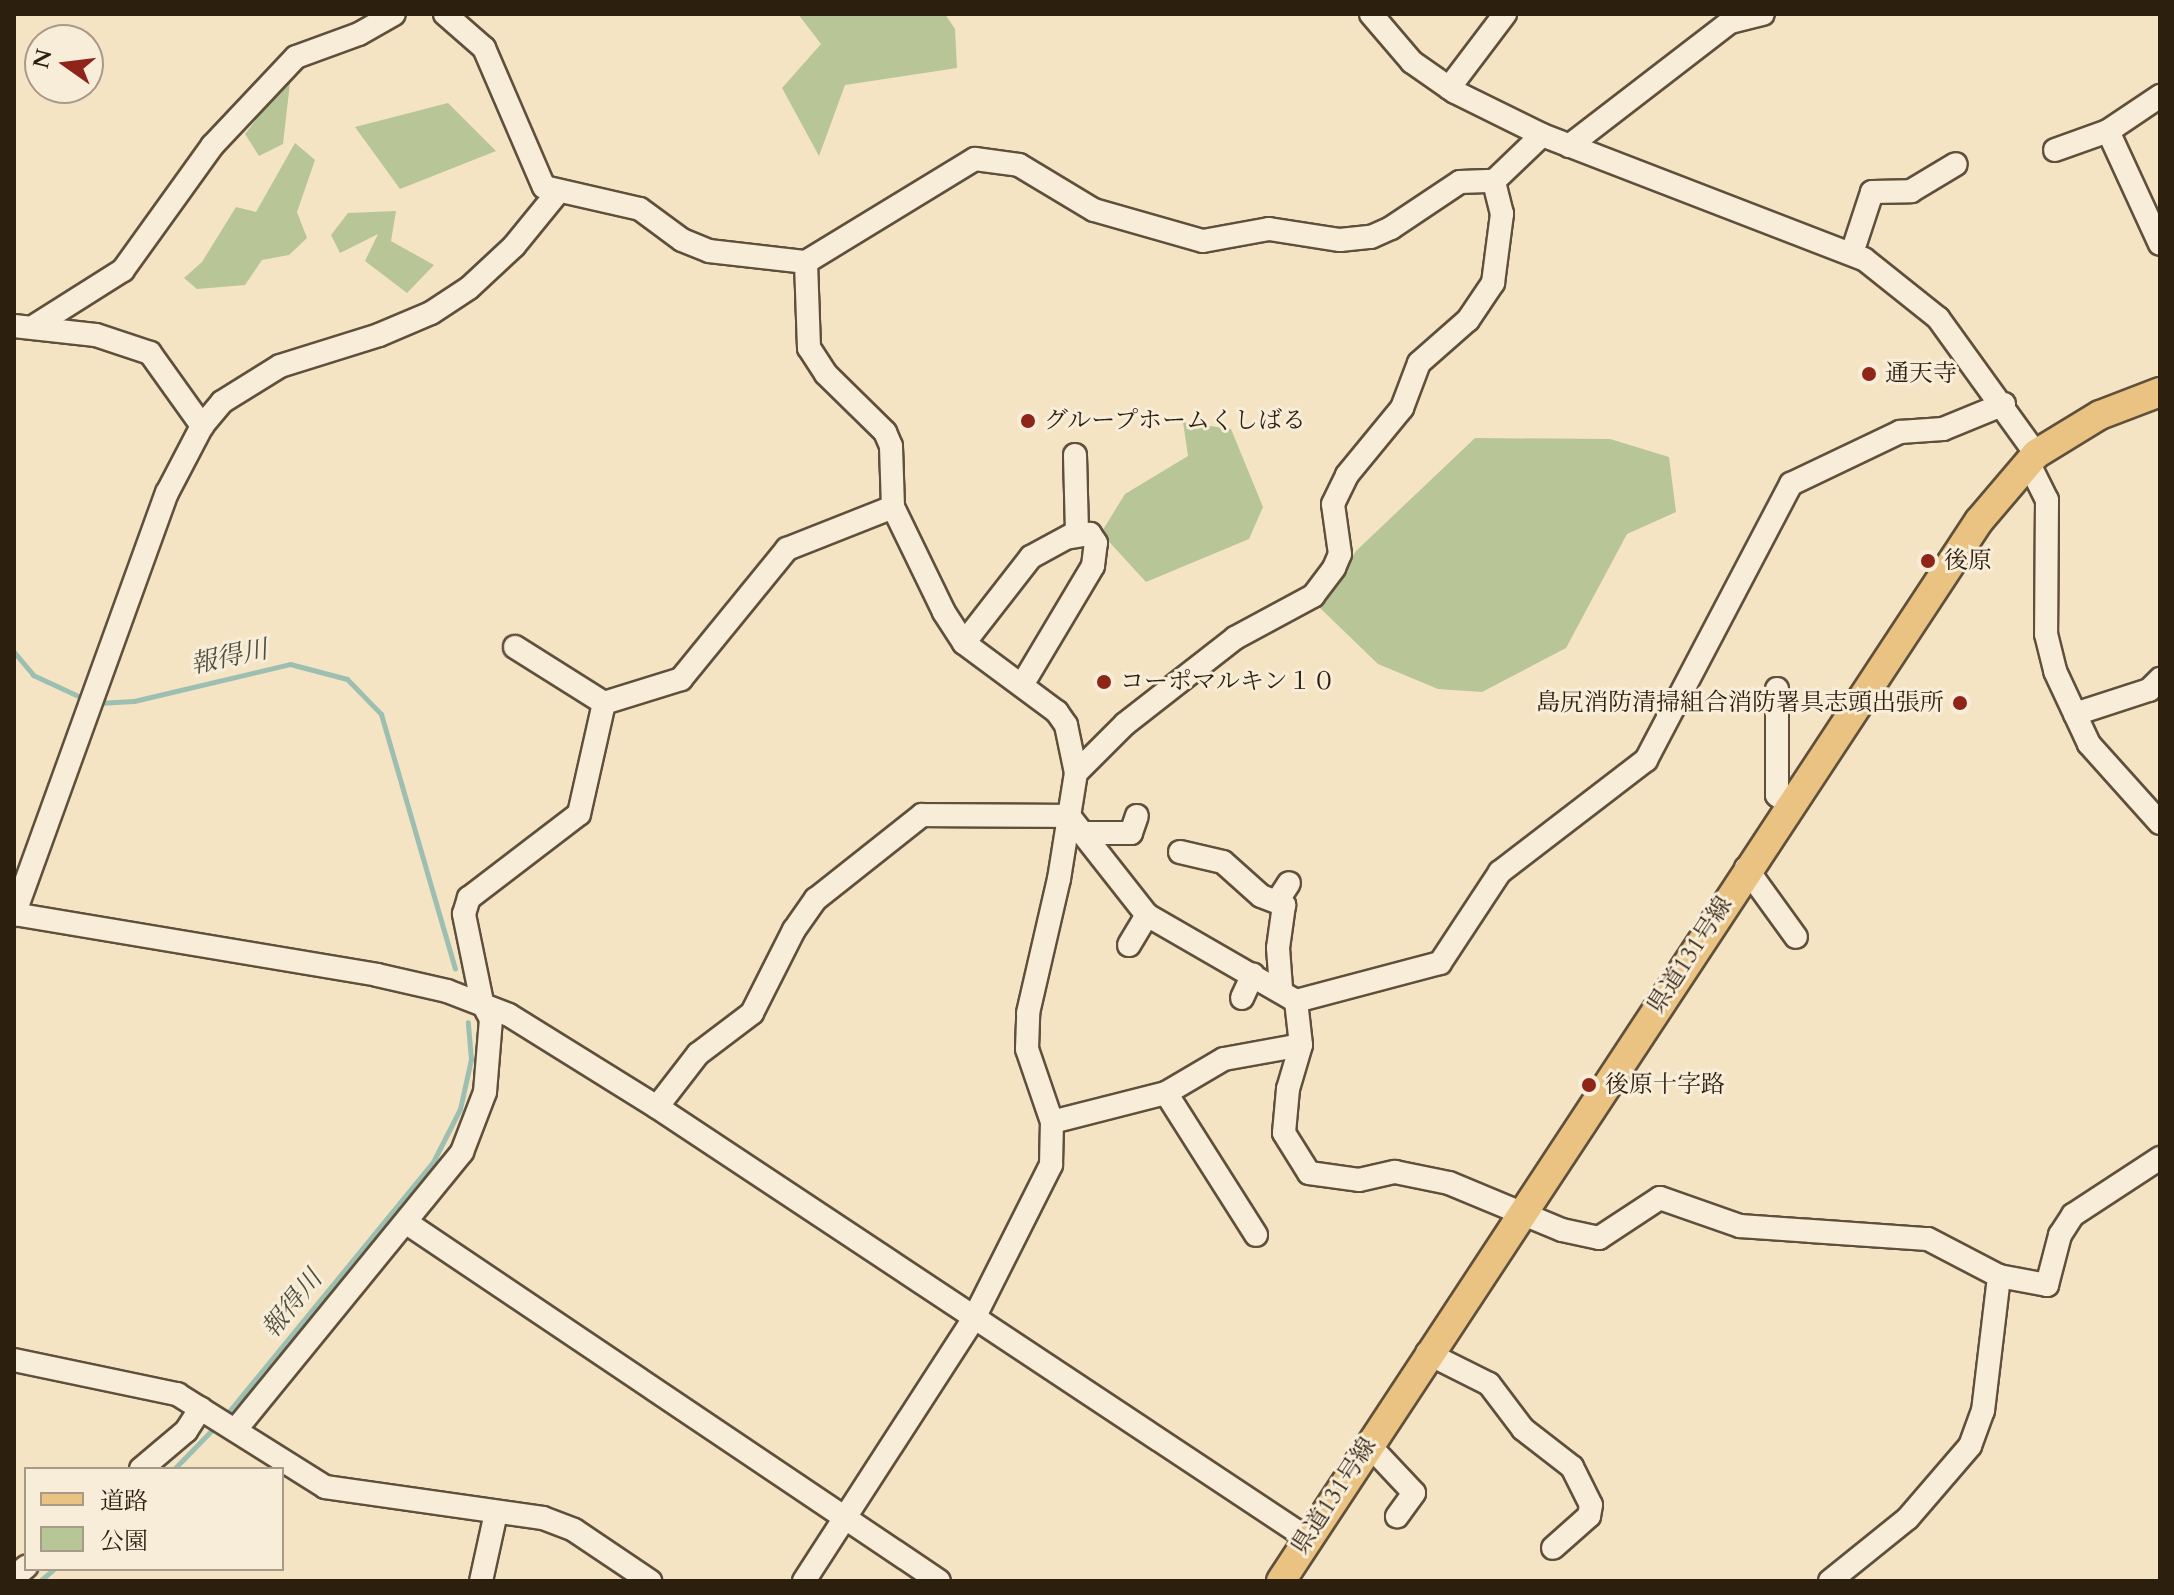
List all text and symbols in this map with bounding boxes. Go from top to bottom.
north arrow [24,24,104,104]
text: N [26,46,60,72]
place label: 通天寺 [1885,360,1957,388]
marker: 通天寺 [1860,365,1878,383]
place label: グループホームくしばる [1044,407,1308,435]
marker: グループホームくしばる [1019,412,1037,430]
place label: 後原 [1944,547,1992,575]
marker: 後原 [1919,552,1937,570]
water label: 報得川 [188,634,270,680]
place label: コーポマルキン１０ [1120,668,1336,696]
marker: コーポマルキン１０ [1095,673,1113,691]
place label: 島尻消防清掃組合消防署具志頭出張所 [1536,689,1944,717]
marker: 島尻消防清掃組合消防署具志頭出張所 [1951,694,1969,712]
street label: 県道131号線 [1642,891,1738,1019]
place label: 後原十字路 [1605,1071,1725,1099]
marker: 後原十字路 [1580,1076,1598,1094]
water label: 報得川 [255,1264,329,1344]
street label: 県道131号線 [1286,1432,1382,1560]
legend [24,1467,284,1571]
text: 道路 [100,1485,148,1518]
text: 公園 [100,1525,148,1558]

